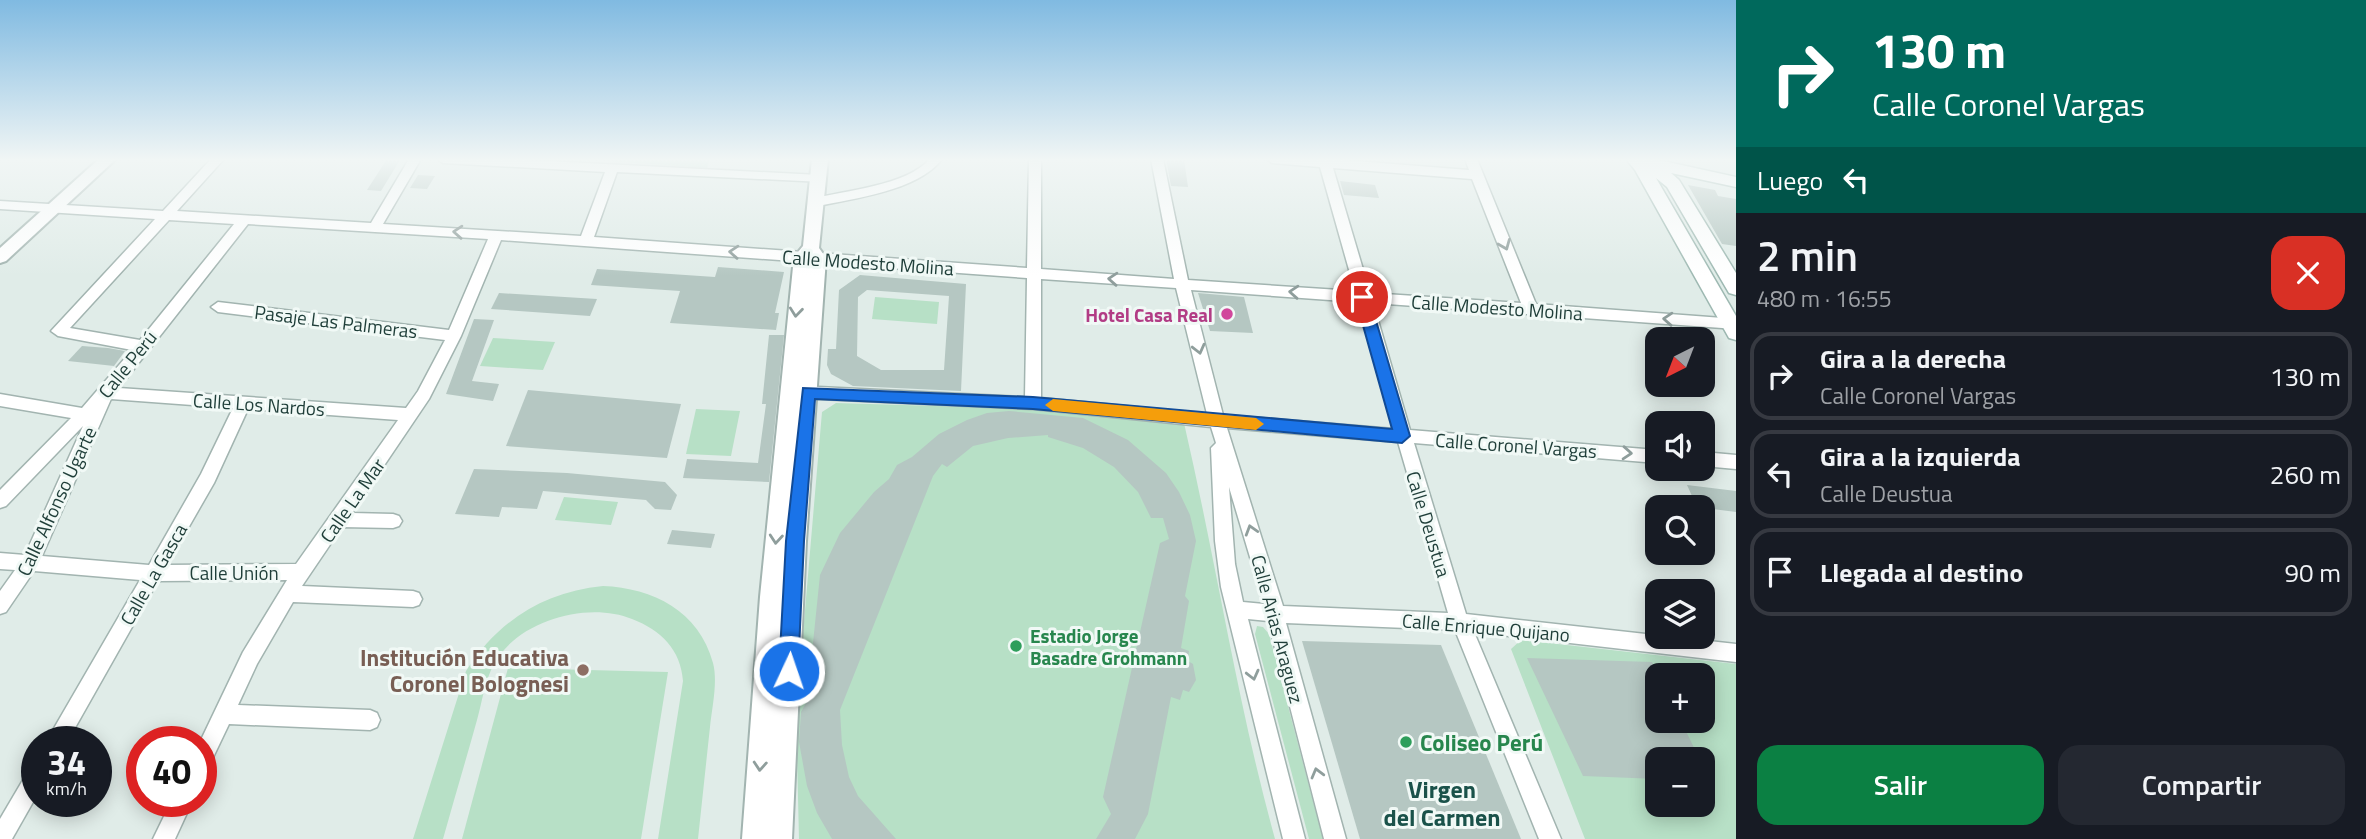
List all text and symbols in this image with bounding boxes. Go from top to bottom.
text: 130 m [1872,12,2006,87]
icon: right [1757,28,1848,119]
text: Calle Coronel Vargas [1872,80,2145,128]
text: Luego [1757,161,1823,200]
icon: left [1837,161,1875,199]
text: 2 min [1757,223,1858,287]
one-way arrow [452,225,463,240]
button: close [2271,236,2345,310]
one-way arrow [1497,237,1511,250]
street label: Calle Modesto Molina [781,242,955,282]
one-way arrow [728,245,739,260]
pin [1332,267,1392,327]
one-way arrow [1108,272,1119,287]
icon: arrive [1343,278,1381,316]
text: 480 m · 16:55 [1757,281,1892,316]
one-way arrow [1289,285,1300,300]
street label: Calle Modesto Molina [1410,287,1584,327]
street label: Pasaje Las Palmeras [253,297,419,345]
place label: Hotel Casa Real [1085,300,1213,329]
marker: Hotel Casa Real [1219,306,1235,322]
one-way arrow [789,307,804,318]
one-way arrow [1662,312,1673,327]
street label: Calle Perú [91,324,163,404]
north arrow [1645,327,1715,397]
map controls [1645,327,1715,817]
text: Gira a la derecha [1820,339,2006,378]
one-way arrow [1191,343,1205,355]
icon: right [1761,357,1799,395]
text: 130 m [2270,357,2341,396]
text: Calle Coronel Vargas [1820,378,2016,413]
street label: Calle Los Nardos [192,385,326,423]
button: sound [1645,411,1715,481]
street label: Calle Alfonso Ugarte [9,422,103,580]
street label: Calle Coronel Vargas [1434,425,1598,465]
text: Gira a la izquierda [1820,437,2021,476]
one-way arrow [1622,445,1633,460]
street label: Calle La Mar [312,452,392,548]
icon: left [1761,455,1799,493]
text: 260 m [2270,455,2341,494]
street label: Calle Deustua [1399,467,1459,581]
text: Calle Deustua [1820,476,1953,511]
button: search [1645,495,1715,565]
street label: Calle La Gasca [112,517,194,630]
one-way arrow [1244,525,1259,537]
one-way arrow [769,533,784,544]
street label: Calle Arias Araguez [1244,552,1312,706]
icon: arrive [1761,553,1799,591]
text: Llegada al destino [1820,553,2023,592]
text: 90 m [2284,553,2341,592]
street label: Calle Unión [189,558,279,587]
button: layers [1645,579,1715,649]
street label: Calle Enrique Quijano [1401,605,1571,649]
place label: Estadio Jorge Basadre Grohmann [1030,621,1187,672]
position arrow [752,634,826,708]
marker: Estadio Jorge Basadre Grohmann [1008,638,1024,654]
place label: Institución Educativa Coronel Bolognesi [360,640,569,701]
marker: Institución Educativa Coronel Bolognesi [575,662,591,678]
button: + [1645,663,1715,733]
one-way arrow [1245,669,1260,681]
place label: Coliseo Perú [1420,725,1543,760]
speed limit sign: 40 [126,726,217,817]
marker: Coliseo Perú [1398,734,1414,750]
text: 34 [47,735,86,789]
button: Salir [1757,745,2044,825]
button: Compartir [2058,745,2345,825]
button: − [1645,747,1715,817]
one-way arrow [753,760,768,771]
one-way arrow [1311,767,1325,779]
district label: Virgen del Carmen [1383,771,1501,835]
text: km/h [46,775,87,802]

